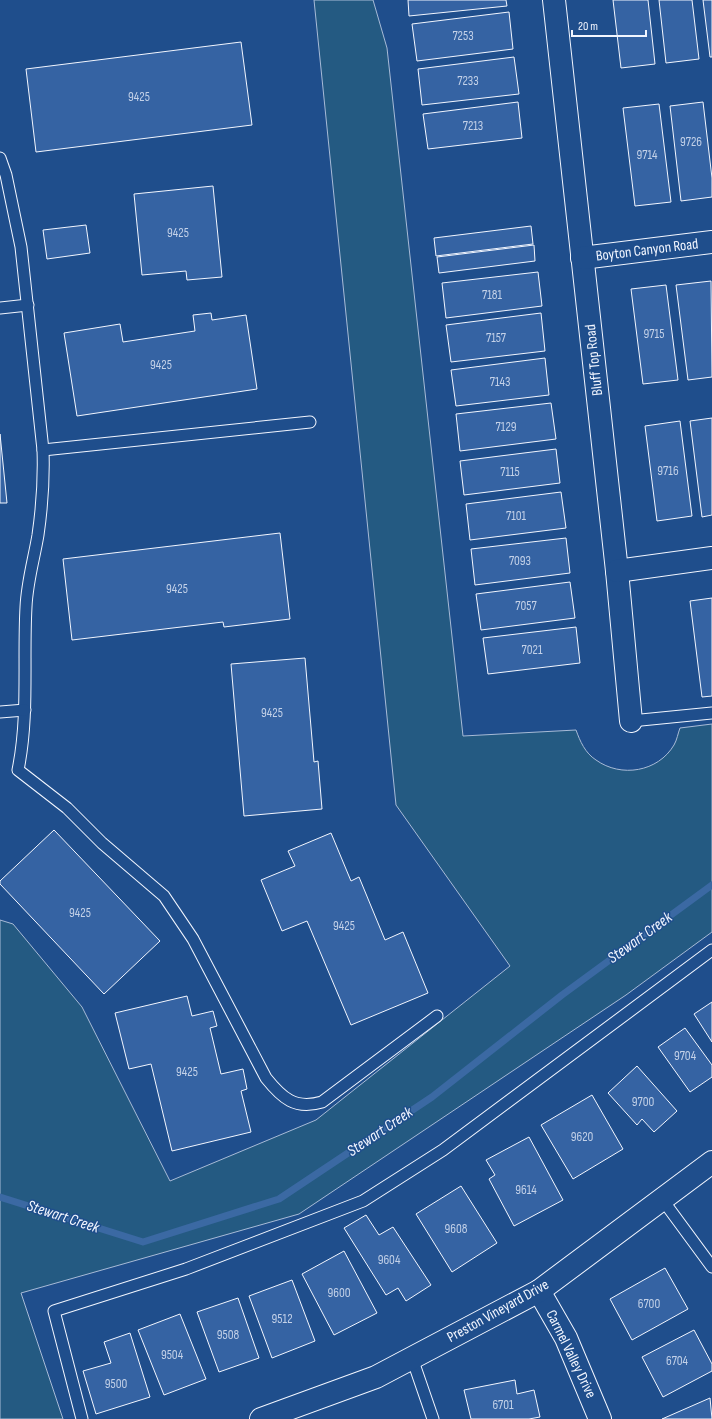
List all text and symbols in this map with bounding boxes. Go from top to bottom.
scale bar [572,12,646,38]
text: 20 m [578,19,598,34]
house number: 7253 [452,28,474,44]
house number: 7233 [457,73,479,89]
house number: 9425 [128,89,150,105]
house number: 7213 [463,118,483,134]
house number: 9726 [680,134,702,150]
house number: 9714 [637,147,658,163]
house number: 9425 [167,225,189,241]
street label: Boyton Canyon Road [595,234,699,266]
house number: 7181 [482,287,502,303]
street label: Bluff Top Road [581,323,607,397]
house number: 9715 [644,326,664,342]
house number: 7157 [486,330,507,346]
house number: 9425 [150,357,172,373]
house number: 7143 [490,374,510,390]
house number: 7129 [495,419,517,435]
house number: 9716 [657,463,679,479]
house number: 7115 [500,464,520,480]
house number: 7101 [506,508,527,524]
house number: 7093 [509,553,531,569]
house number: 9425 [166,581,188,597]
house number: 7057 [515,598,537,614]
house number: 7021 [522,642,543,658]
house number: 9425 [261,705,283,721]
house number: 9425 [69,905,91,921]
water label: Stewart Creek [604,908,677,968]
house number: 9425 [333,918,355,934]
house number: 9704 [674,1048,697,1064]
house number: 9425 [176,1064,198,1080]
house number: 9700 [632,1094,654,1110]
water label: Stewart Creek [344,1103,417,1161]
house number: 9620 [571,1129,594,1145]
house number: 9614 [515,1182,537,1198]
water label: Stewart Creek [24,1196,103,1238]
house number: 9608 [445,1221,468,1237]
house number: 9604 [378,1252,401,1268]
street label: Preston Vineyard Drive [444,1275,552,1347]
house number: 9600 [327,1285,351,1301]
house number: 6700 [638,1296,660,1312]
street label: Carmel Valley Drive [541,1307,601,1401]
house number: 9512 [271,1311,293,1327]
house number: 9508 [217,1327,240,1343]
house number: 9504 [161,1347,184,1363]
house number: 6704 [666,1353,689,1369]
house number: 9500 [105,1376,127,1392]
house number: 6701 [492,1397,514,1413]

